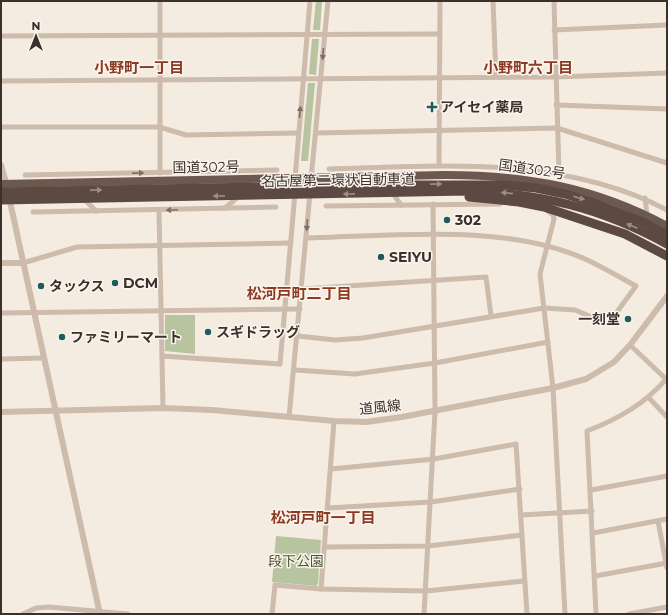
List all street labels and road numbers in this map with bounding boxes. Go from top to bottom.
street label: 国道302号 [498,155,566,183]
street label: 国道302号 [172,157,240,177]
street label: 名古屋第二環状自動車道 [261,170,415,190]
street label: 道風線 [358,396,402,418]

